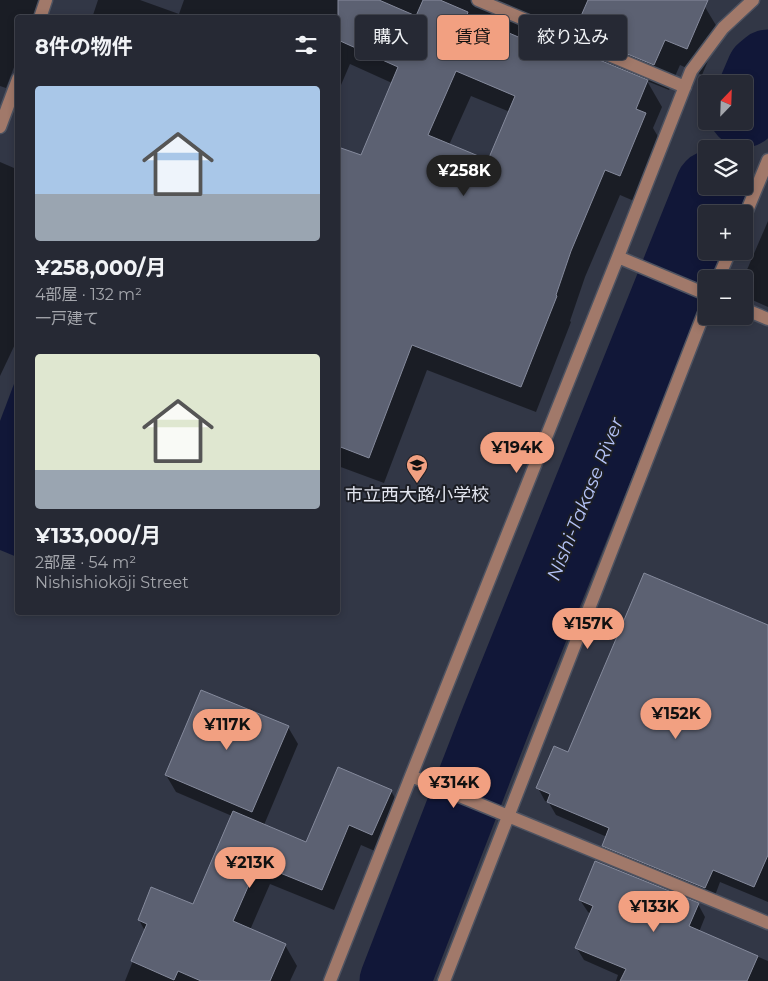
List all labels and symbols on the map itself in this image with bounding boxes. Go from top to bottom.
north arrow [698,75,752,130]
pin: ¥258K [429,154,499,197]
water label: Nishi-Takase River [542,414,628,584]
pin: ¥194K [482,432,552,474]
school or university icon: 市立西大路小学校 [405,453,429,484]
place label: 市立西大路小学校 [345,484,489,506]
pin: ¥157K [553,608,623,650]
pin: ¥152K [641,698,711,740]
pin: ¥117K [192,708,262,751]
pin: ¥314K [419,766,489,809]
pin: ¥213K [215,846,285,889]
pin: ¥133K [619,890,689,933]

